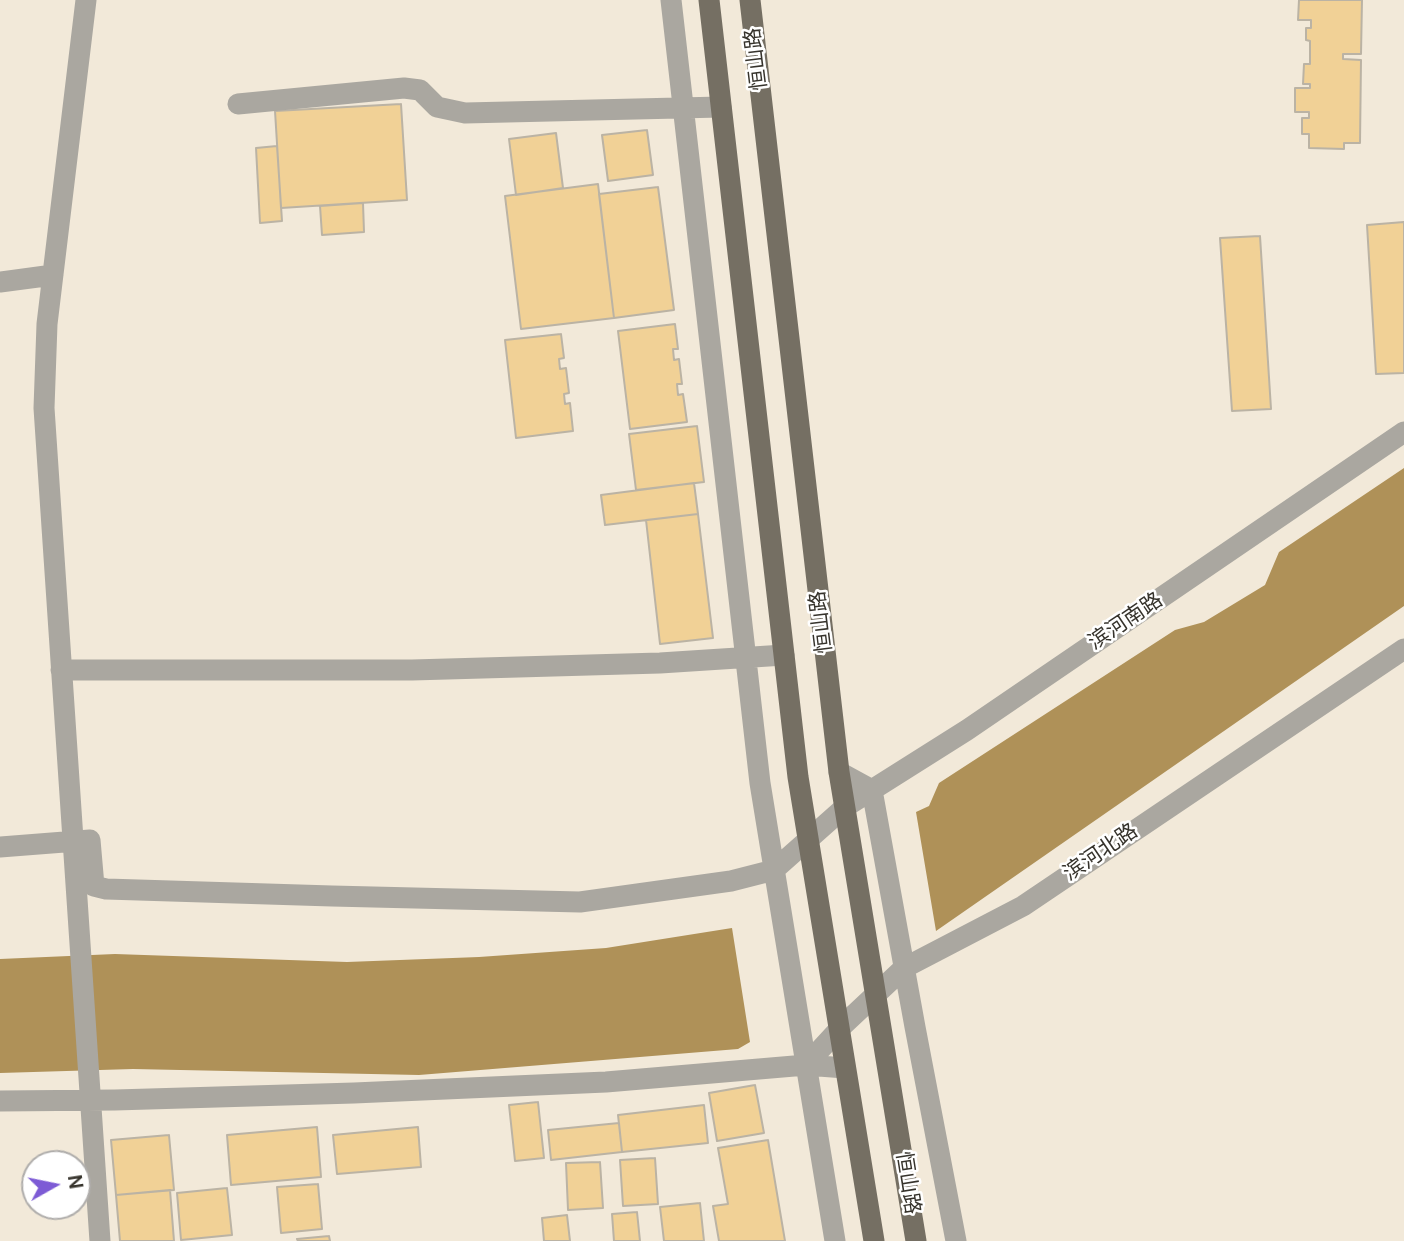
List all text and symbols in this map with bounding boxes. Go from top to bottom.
street label: 恒山路 [741,26,773,92]
street label: 滨河南路 [1084,588,1168,656]
street label: 恒山路 [806,589,838,655]
street label: 滨河北路 [1059,819,1143,887]
north arrow [21,1150,91,1220]
street label: 恒山路 [890,1150,924,1216]
text: N [62,1173,89,1191]

